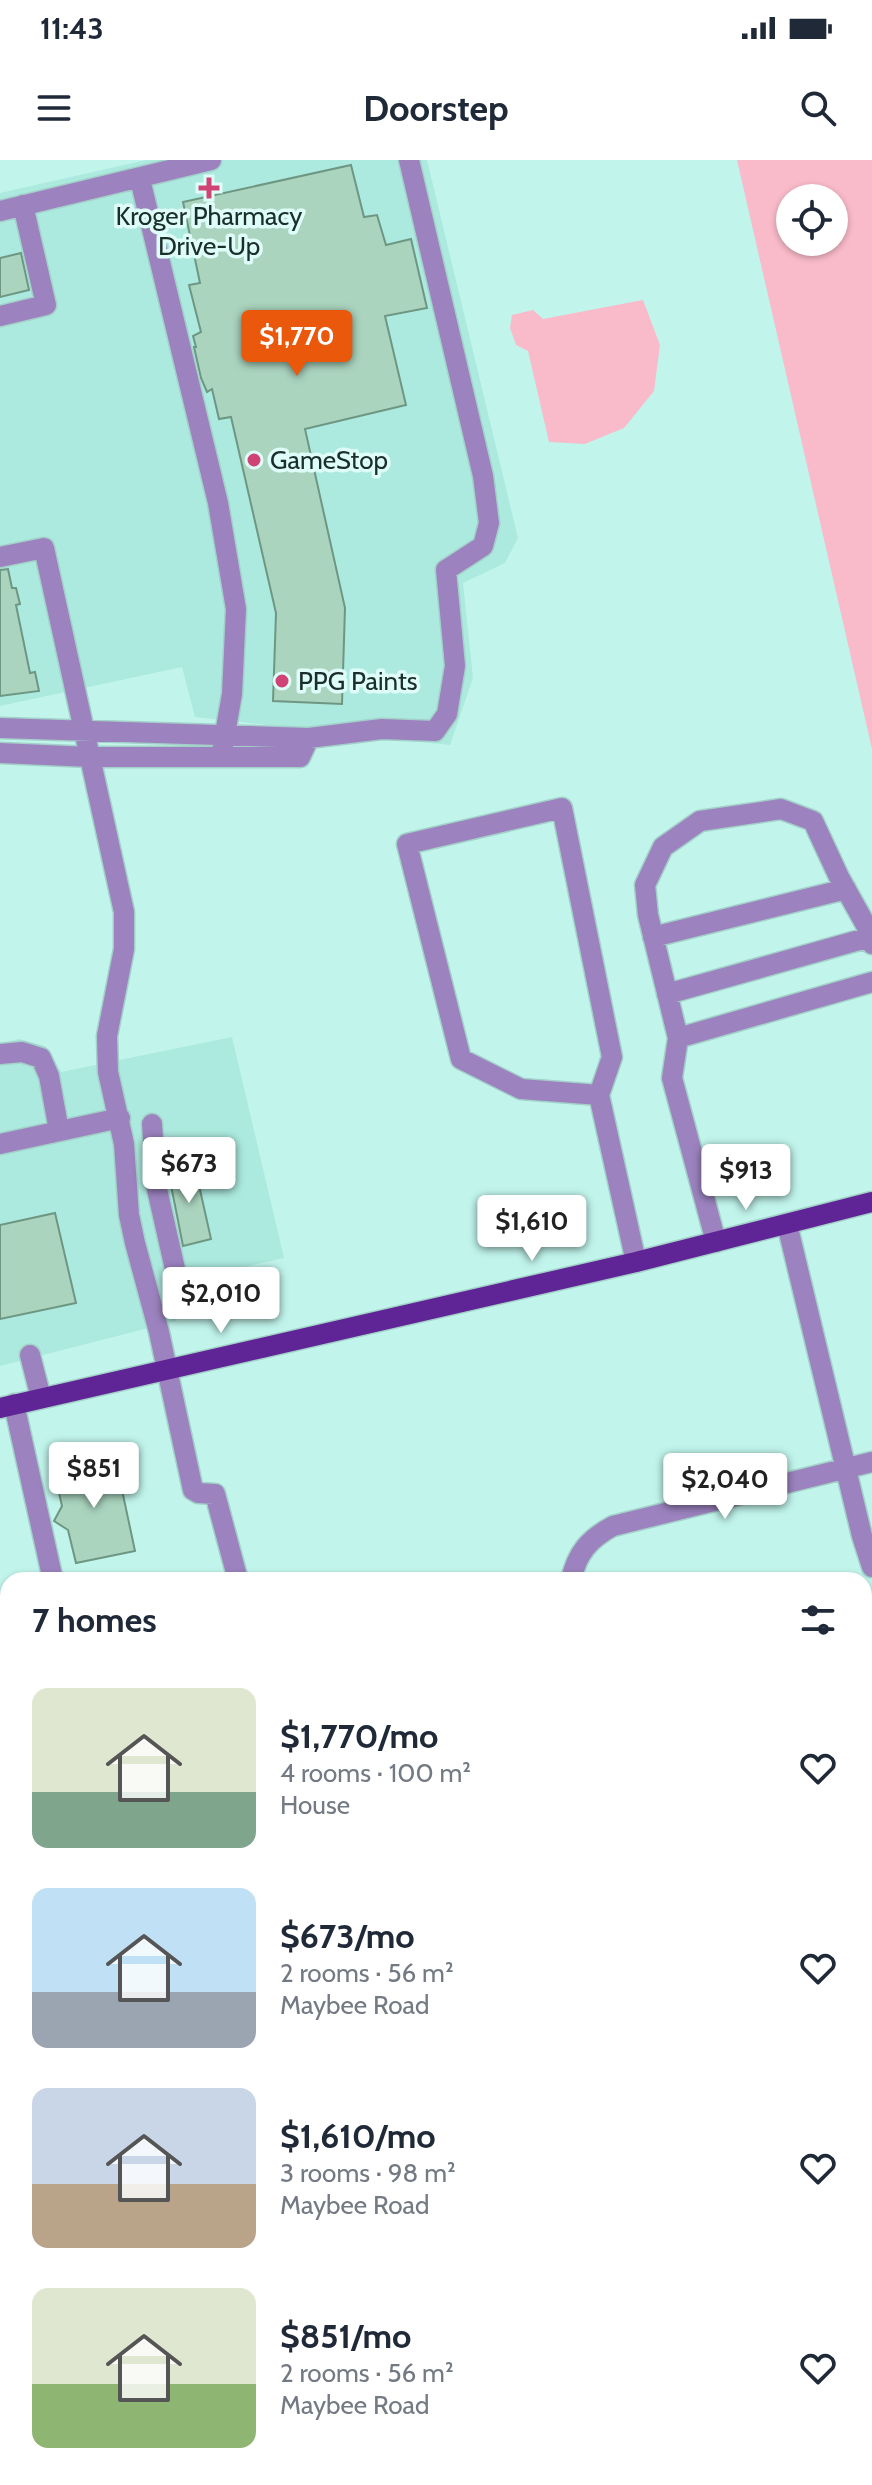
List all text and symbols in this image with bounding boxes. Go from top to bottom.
text: 11:43 [40,10,104,47]
icon: menu [32,86,76,130]
text: Doorstep [363,86,509,130]
icon: search [796,86,840,130]
marker: Kroger Pharmacy Drive-Up [200,179,218,197]
map controls [776,184,848,256]
button: locate [776,184,848,256]
place label: Kroger Pharmacy Drive-Up [116,200,302,262]
pin: $1,770 [232,310,362,378]
text: $1,770 [259,320,335,352]
place label: GameStop [270,444,388,476]
marker: GameStop [245,451,263,469]
place label: PPG Paints [298,665,418,697]
marker: PPG Paints [273,672,291,690]
pin: $673 [142,1137,236,1205]
pin: $913 [699,1144,793,1212]
text: $673 [161,1147,217,1179]
text: $913 [719,1154,773,1186]
pin: $1,610 [467,1195,597,1263]
text: $1,610 [495,1205,569,1237]
pin: $2,010 [156,1267,286,1335]
text: $2,010 [181,1277,261,1309]
pin: $851 [47,1442,141,1510]
text: $851 [67,1452,121,1484]
pin: $2,040 [660,1453,790,1521]
text: $2,040 [681,1463,769,1495]
icon: filters [796,1598,840,1642]
text: 7 homes [32,1599,157,1641]
text: $1,770/mo [280,1715,438,1757]
icon: home [96,1720,192,1816]
icon: heart [796,1746,840,1790]
text: 4 rooms · 100 m² [280,1757,471,1789]
text: House [280,1789,350,1821]
text: $673/mo [280,1915,415,1957]
icon: home [96,1920,192,2016]
icon: heart [796,1946,840,1990]
text: 2 rooms · 56 m² [280,1957,454,1989]
text: Maybee Road [280,1989,429,2021]
text: $1,610/mo [280,2115,436,2157]
icon: home [96,2120,192,2216]
icon: heart [796,2146,840,2190]
text: 3 rooms · 98 m² [280,2157,456,2189]
text: Maybee Road [280,2189,429,2221]
text: $851/mo [280,2315,411,2357]
icon: home [96,2320,192,2416]
icon: heart [796,2346,840,2390]
text: 2 rooms · 56 m² [280,2357,454,2389]
text: Maybee Road [280,2389,429,2421]

